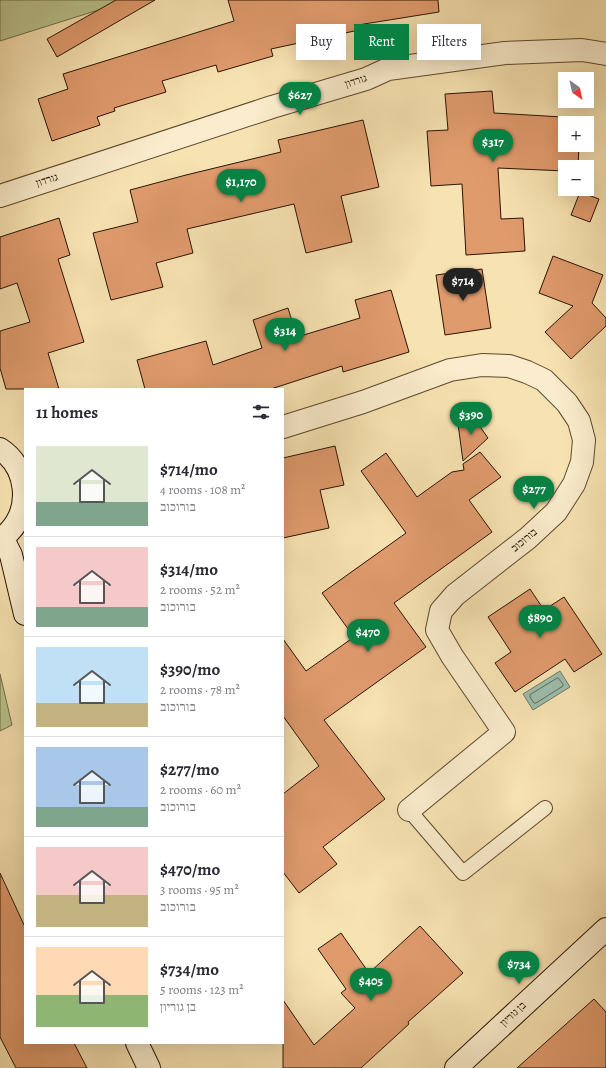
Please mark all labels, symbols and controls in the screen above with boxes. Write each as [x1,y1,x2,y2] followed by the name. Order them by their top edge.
[296,24,346,60] chip: Buy
[354,24,409,60] chip: Rent
[417,24,481,60] chip: Filters
[343,70,369,92] street label: גורדון
[558,72,594,108] north arrow
[558,72,594,196] map controls
[276,82,324,116] pin: $627
[288,86,312,103] text: $627
[558,116,594,152] button: +
[469,129,517,163] pin: $317
[482,133,504,150] text: $317
[558,160,594,196] button: −
[34,169,60,191] street label: גורדון
[208,169,274,203] pin: $1,170
[226,173,256,190] text: $1,170
[439,268,487,302] pin: $714
[452,272,474,289] text: $714
[261,318,309,352] pin: $314
[274,322,296,339] text: $314
[36,401,98,424] text: 11 homes
[250,401,272,423] icon: filters
[447,402,495,436] pin: $390
[459,406,483,423] text: $390
[160,458,218,481] text: $714/mo
[68,462,116,510] icon: home
[510,476,558,510] pin: $277
[522,480,546,497] text: $277
[160,481,245,498] text: 4 rooms · 108 m²
[160,498,196,515] text: בורוכוב
[508,525,540,555] street label: בורוכוב
[160,558,218,581] text: $314/mo
[68,563,116,611] icon: home
[160,581,240,598] text: 2 rooms · 52 m²
[160,598,196,615] text: בורוכוב
[516,605,564,639] pin: $890
[528,609,552,626] text: $890
[344,619,392,653] pin: $470
[356,623,380,640] text: $470
[160,658,220,681] text: $390/mo
[68,663,116,711] icon: home
[160,681,240,698] text: 2 rooms · 78 m²
[160,698,196,715] text: בורוכוב
[160,758,219,781] text: $277/mo
[68,763,116,811] icon: home
[160,781,241,798] text: 2 rooms · 60 m²
[160,798,196,815] text: בורוכוב
[160,858,220,881] text: $470/mo
[68,863,116,911] icon: home
[160,881,239,898] text: 3 rooms · 95 m²
[160,898,196,915] text: בורוכוב
[495,951,543,985] pin: $734
[507,955,531,972] text: $734
[160,958,219,981] text: $734/mo
[68,963,116,1011] icon: home
[347,968,395,1002] pin: $405
[359,972,383,989] text: $405
[160,981,243,998] text: 5 rooms · 123 m²
[160,998,196,1015] text: בן גוריון
[497,998,529,1030] street label: בן גוריון

